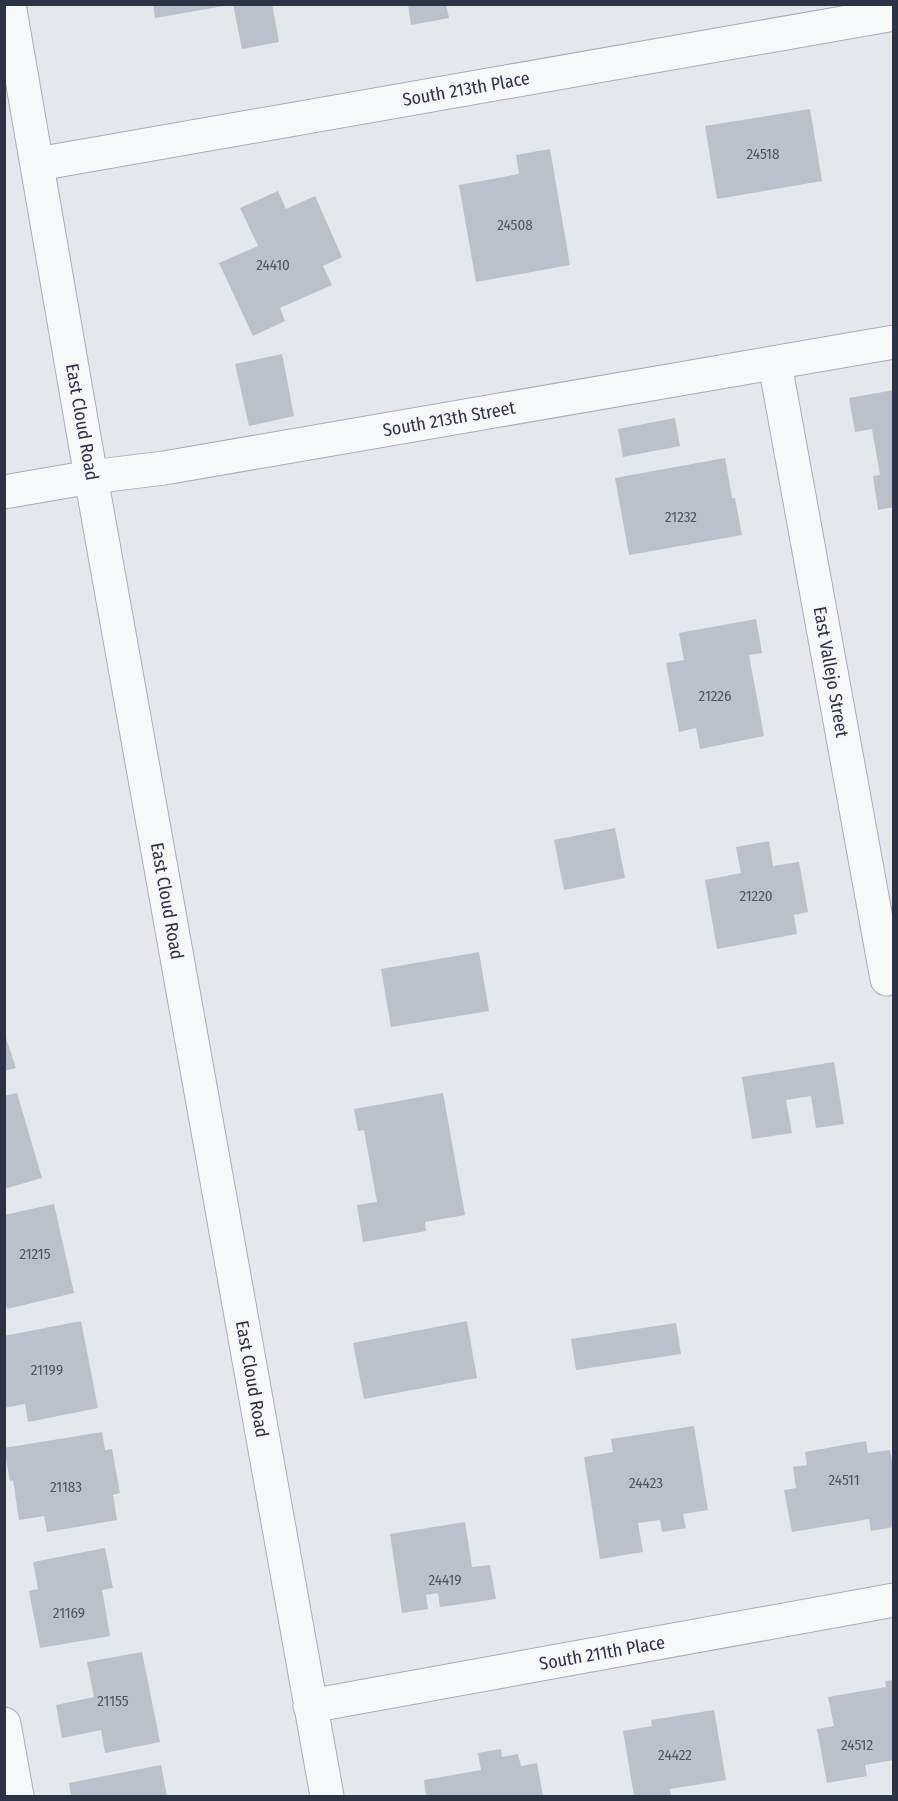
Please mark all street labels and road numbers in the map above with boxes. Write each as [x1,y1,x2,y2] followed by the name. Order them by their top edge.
[401,67,531,111] street label: South 213th Place
[61,362,103,482] street label: East Cloud Road
[381,397,517,441] street label: South 213th Street
[809,605,853,739] street label: East Vallejo Street
[146,841,188,961] street label: East Cloud Road
[231,1319,273,1439] street label: East Cloud Road
[537,1631,667,1675] street label: South 211th Place

